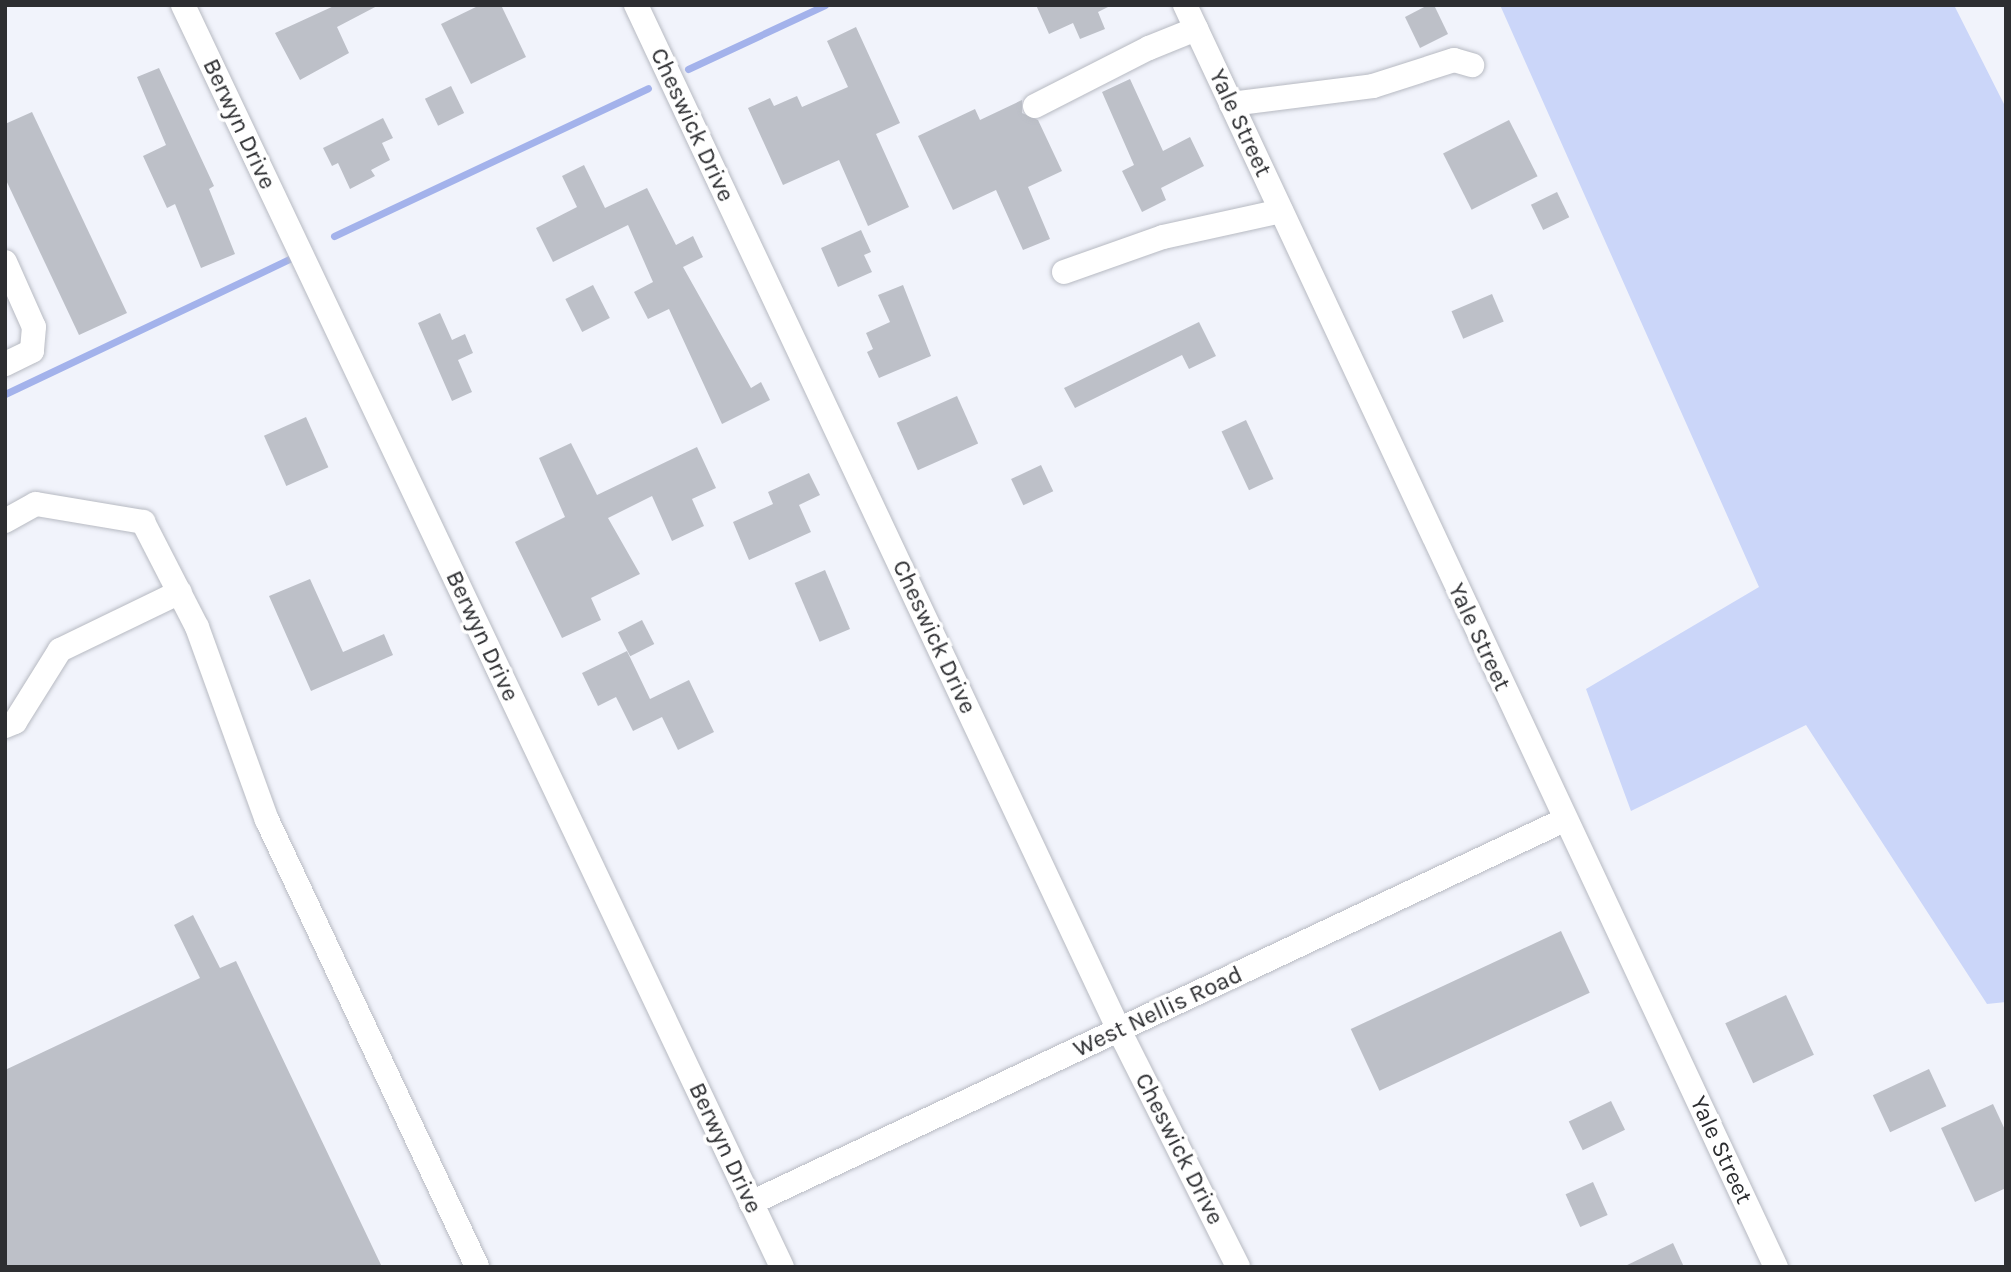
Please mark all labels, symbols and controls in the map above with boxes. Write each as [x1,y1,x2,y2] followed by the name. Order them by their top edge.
[644,44,740,206] street label: Cheswick Drive
[196,54,282,194] street label: Berwyn Drive
[1203,65,1277,181] street label: Yale Street
[886,556,982,718] street label: Cheswick Drive
[439,566,525,706] street label: Berwyn Drive
[1442,579,1516,695] street label: Yale Street
[1069,960,1247,1064] street label: West Nellis Road
[1128,1068,1230,1230] street label: Cheswick Drive
[682,1078,768,1218] street label: Berwyn Drive
[1684,1092,1758,1208] street label: Yale Street

